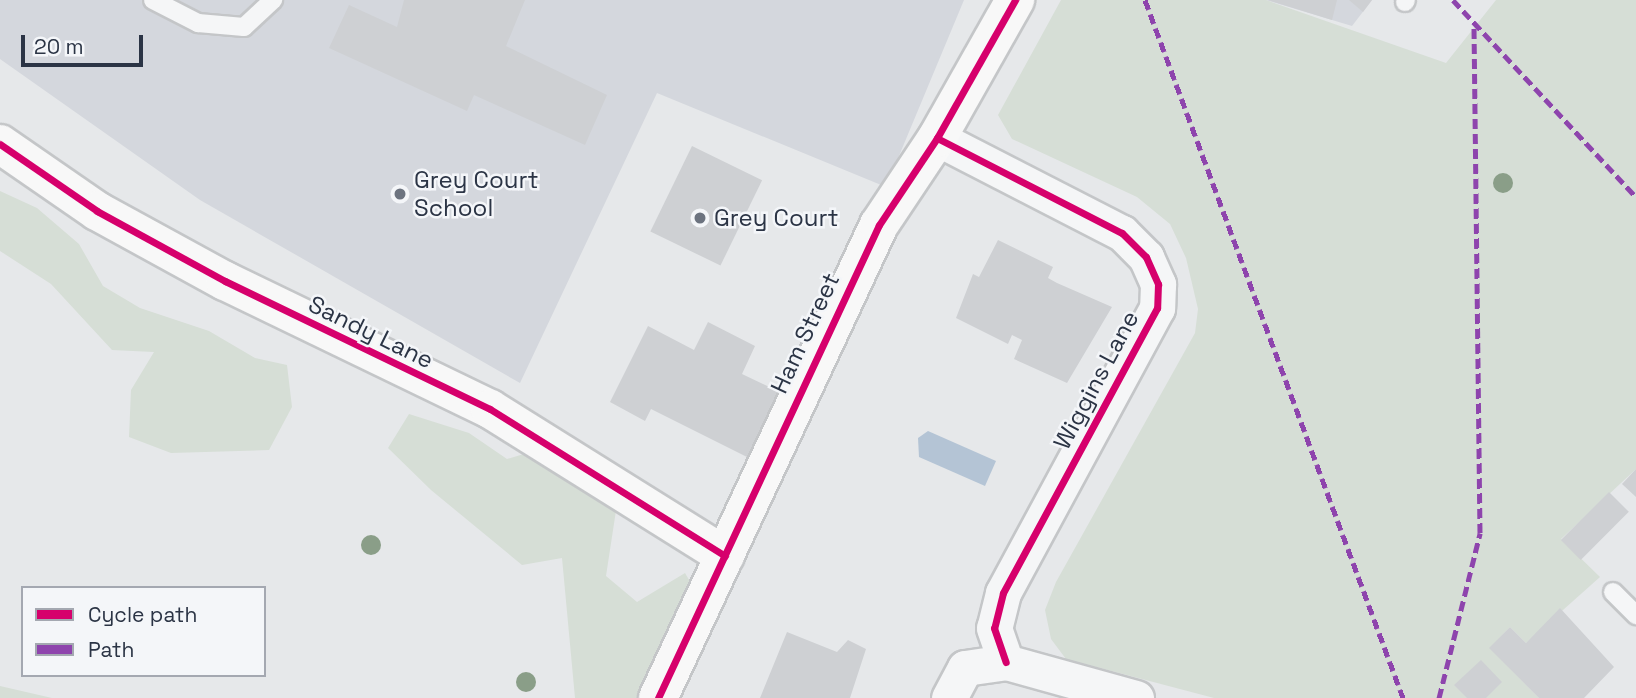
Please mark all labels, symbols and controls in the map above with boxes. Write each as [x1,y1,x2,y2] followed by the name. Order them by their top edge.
[24,21,147,65] scale bar
[34,33,84,60] text: 20 m
[414,166,539,222] place label: Grey Court School
[392,186,408,202] marker: Grey Court School
[714,204,839,232] place label: Grey Court
[692,210,708,226] marker: Grey Court
[765,268,845,398] street label: Ham Street
[304,289,438,375] street label: Sandy Lane
[1047,306,1145,454] street label: Wiggins Lane
[21,586,266,677] legend
[88,601,197,628] text: Cycle path
[88,636,134,663] text: Path

